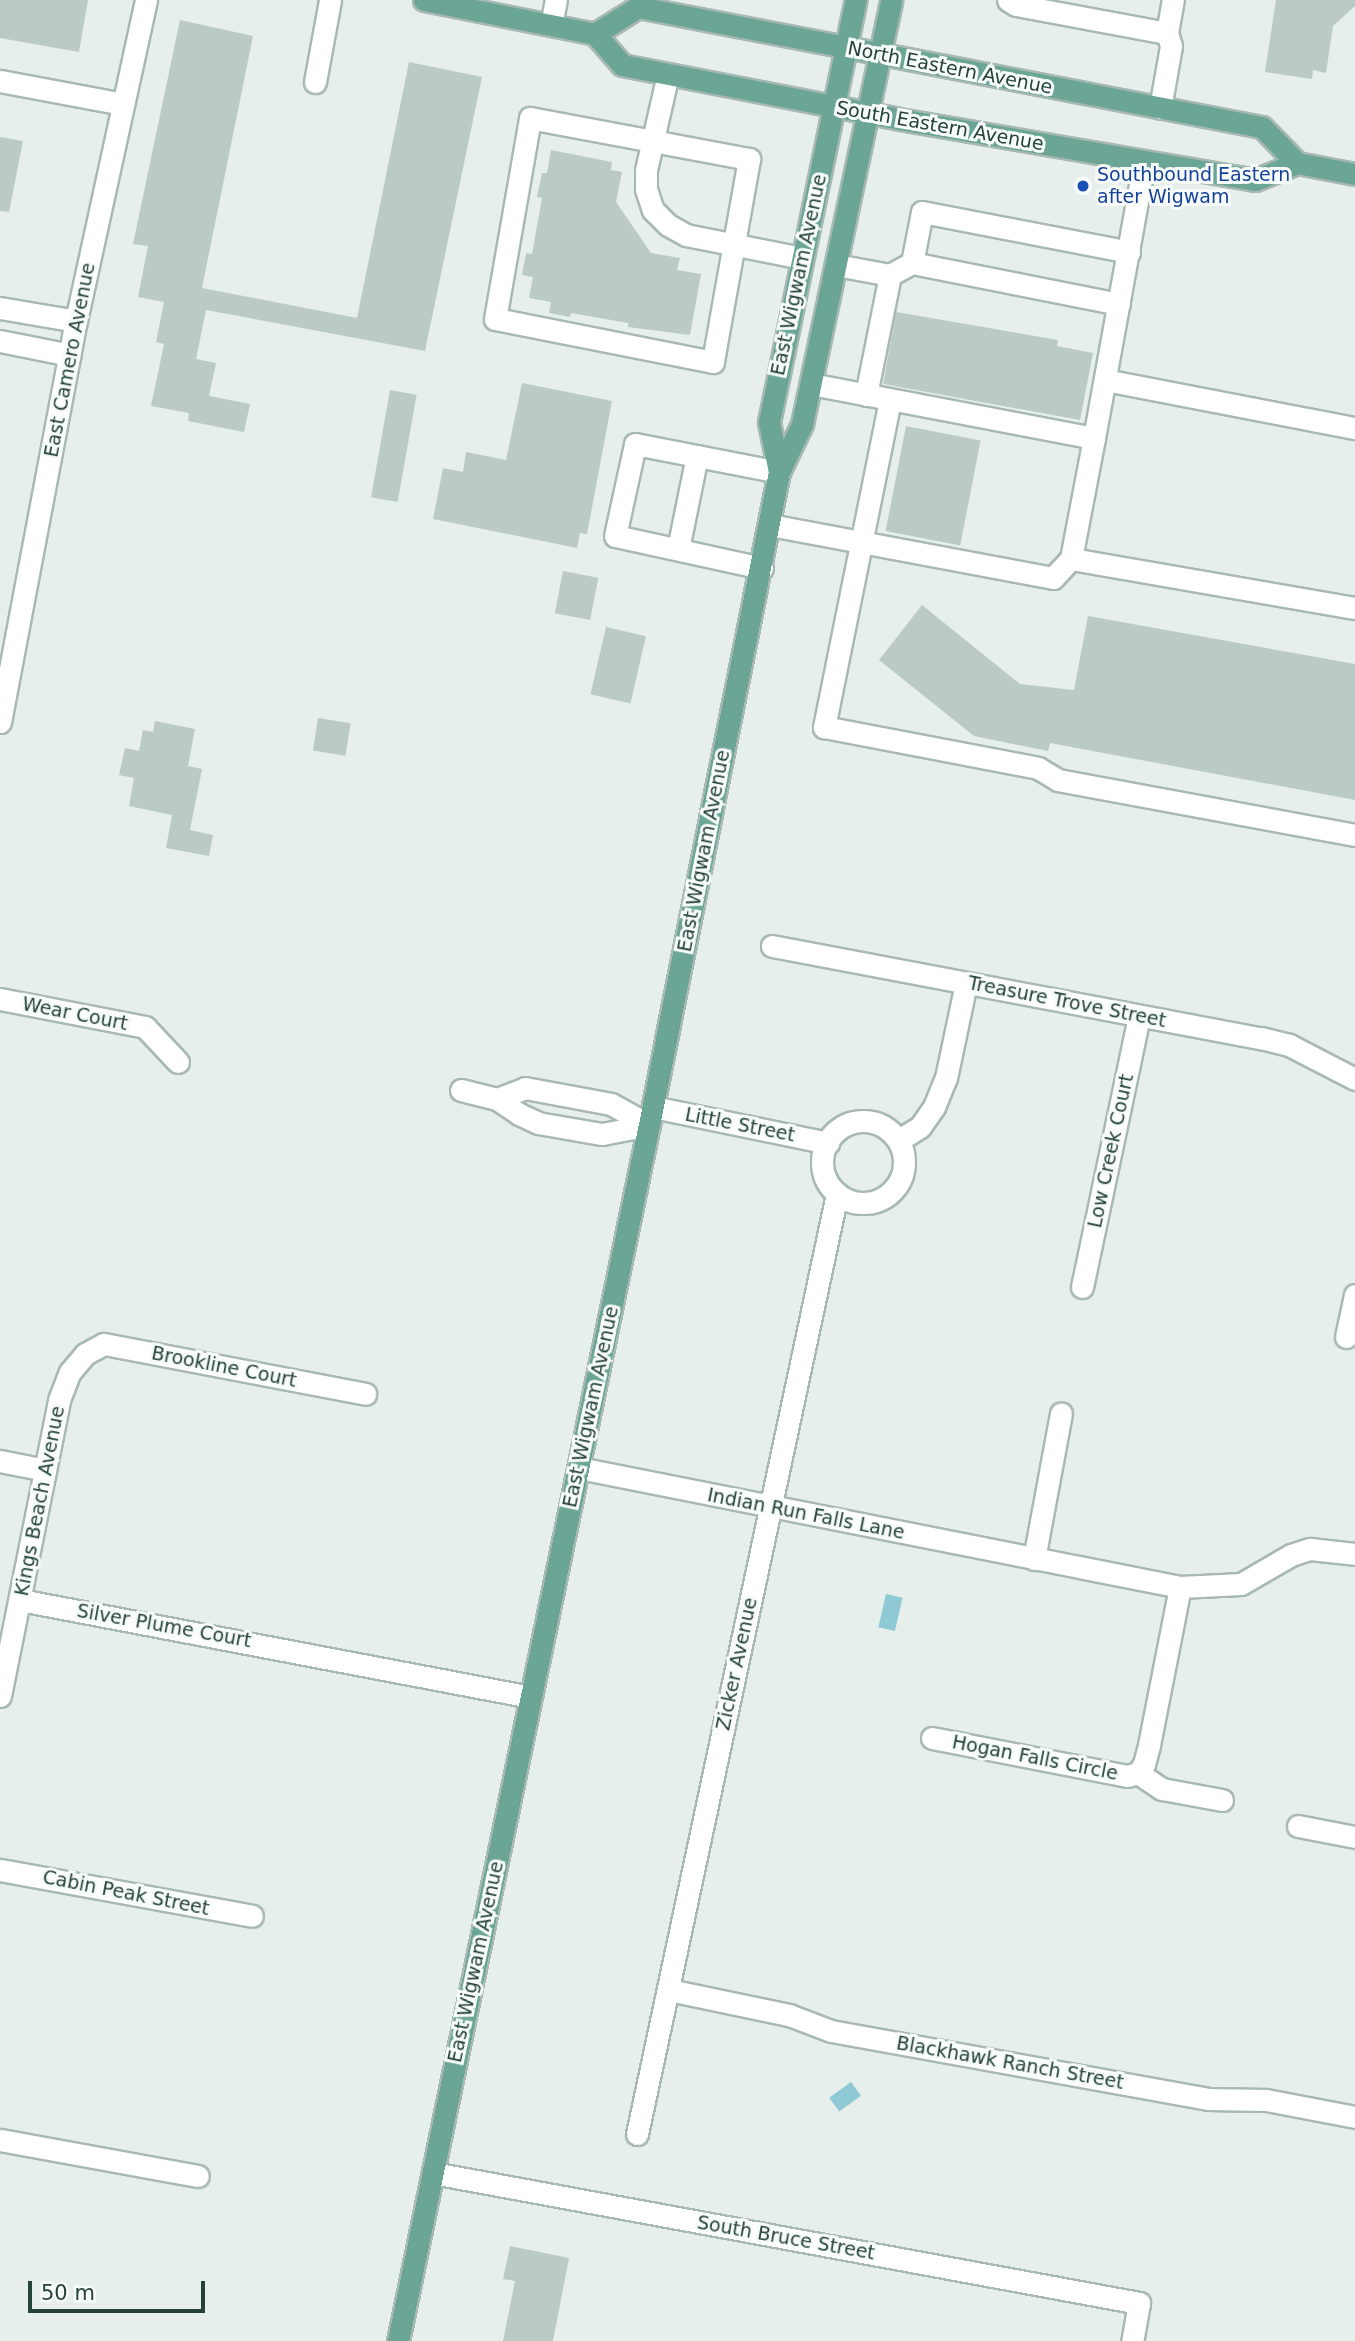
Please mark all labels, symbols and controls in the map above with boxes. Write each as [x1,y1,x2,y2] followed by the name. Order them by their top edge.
[846,37,1054,99] street label: North Eastern Avenue
[835,97,1045,155] street label: South Eastern Avenue
[1097,164,1290,208] place label: Southbound Eastern after Wigwam
[767,172,831,378] street label: East Wigwam Avenue
[1075,178,1091,194] marker: Southbound Eastern after Wigwam
[40,261,100,459] street label: East Camero Avenue
[673,748,735,954] street label: East Wigwam Avenue
[966,972,1168,1032] street label: Treasure Trove Street
[20,993,130,1035] street label: Wear Court
[1084,1072,1138,1230] street label: Low Creek Court
[683,1103,797,1147] street label: Little Street
[559,1304,623,1510] street label: East Wigwam Avenue
[150,1342,298,1392] street label: Brookline Court
[10,1404,70,1598] street label: Kings Beach Avenue
[705,1484,907,1544] street label: Indian Run Falls Lane
[712,1596,762,1732] street label: Zicker Avenue
[75,1599,253,1653] street label: Silver Plume Court
[950,1731,1120,1785] street label: Hogan Falls Circle
[444,1859,508,2065] street label: East Wigwam Avenue
[41,1866,211,1920] street label: Cabin Peak Street
[895,2032,1125,2094] street label: Blackhawk Ranch Street
[695,2211,877,2265] street label: South Bruce Street
[32,2268,208,2312] scale bar
[41,2281,95,2305] text: 50 m

